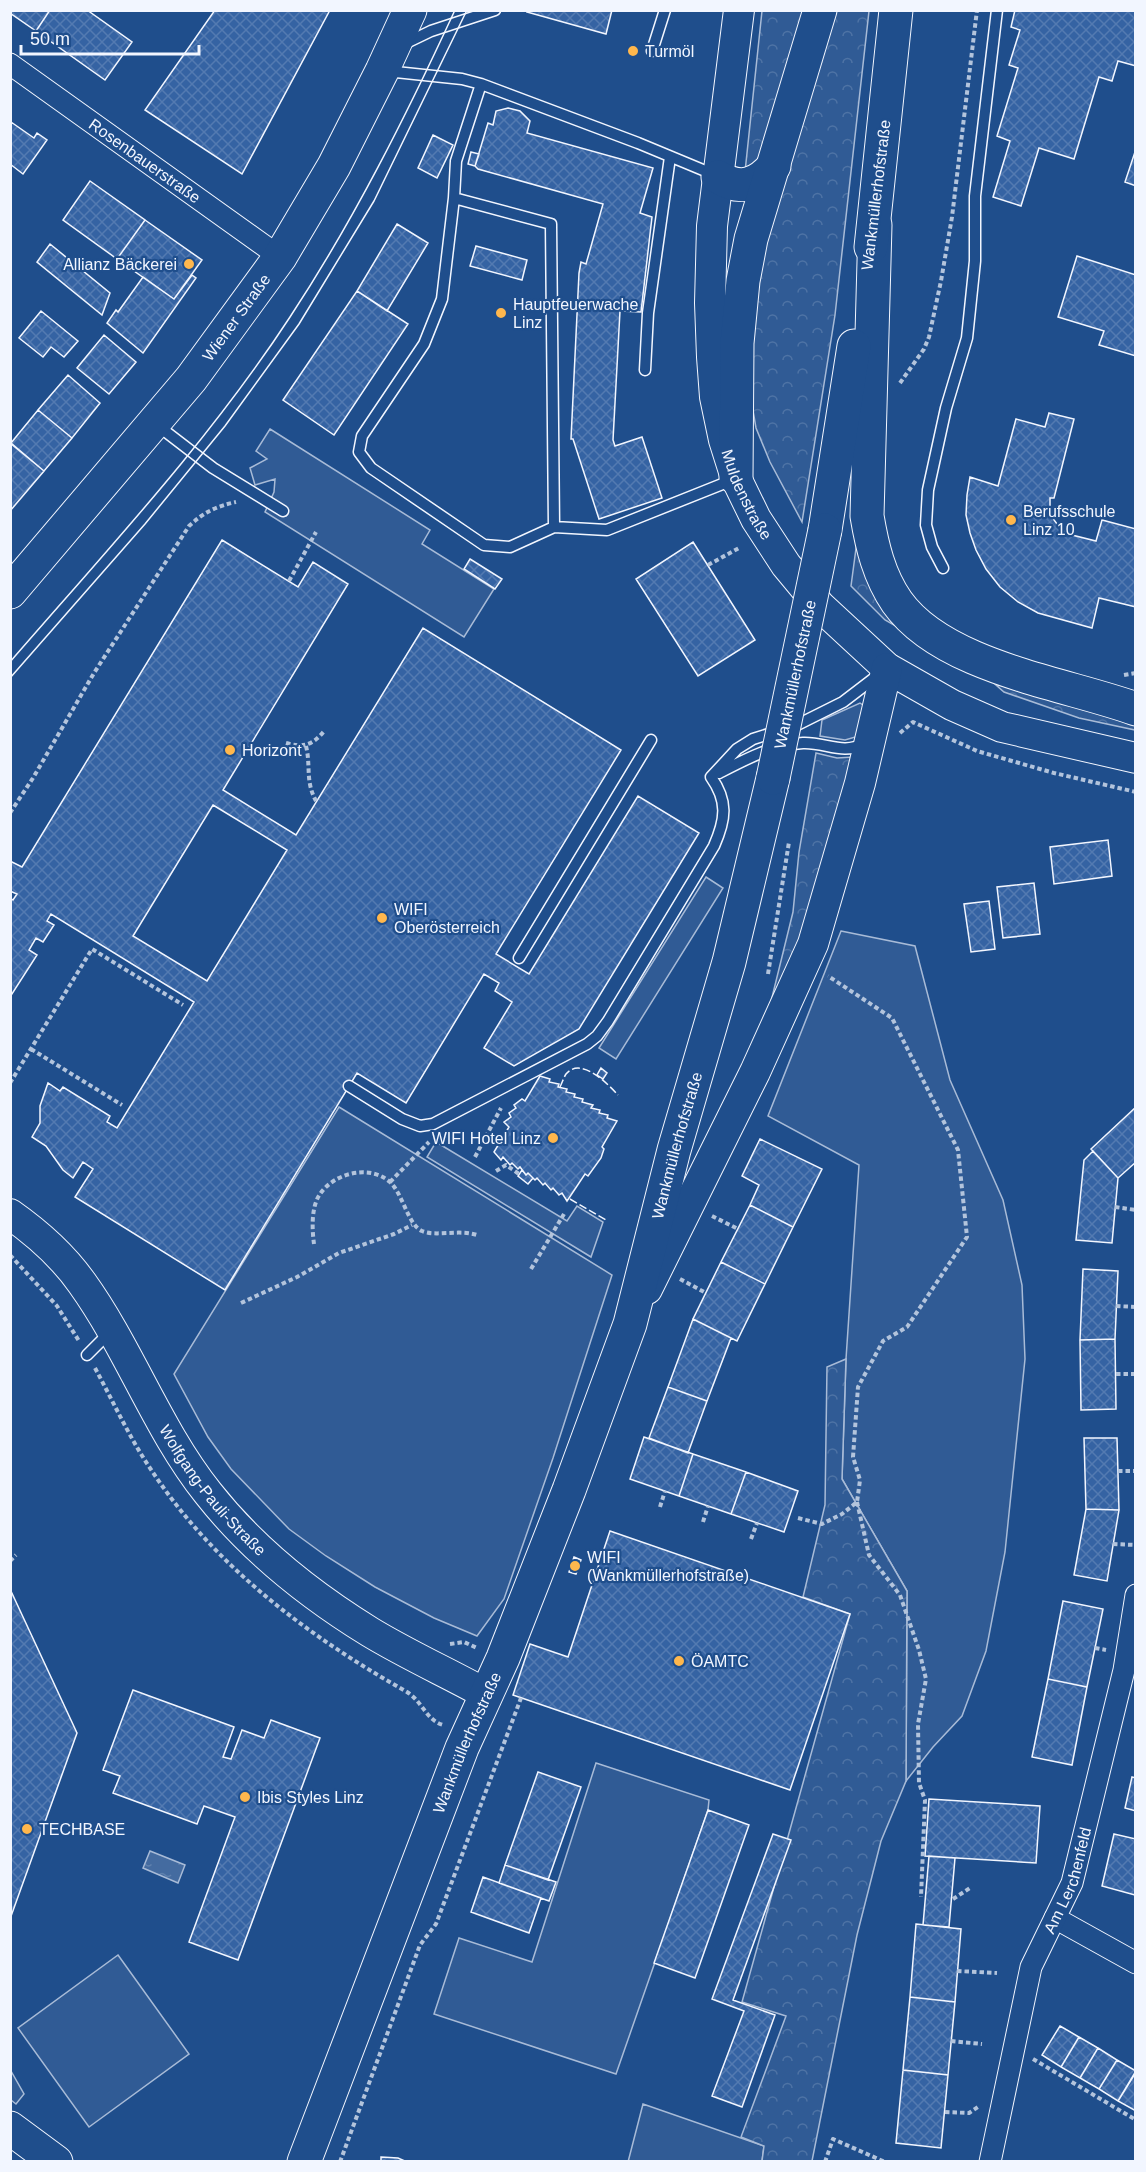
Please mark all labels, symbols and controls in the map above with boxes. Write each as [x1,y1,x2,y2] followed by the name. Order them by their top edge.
[21,18,200,56] scale bar
[30,29,70,49] text: 50 m
[645,43,694,60] place label: Turmöl
[626,44,640,58] marker: Turmöl
[86,115,204,206] street label: Rosenbauerstraße
[858,119,894,271] street label: Wankmüllerhofstraße
[63,256,177,273] place label: Allianz Bäckerei
[182,257,196,271] marker: Allianz Bäckerei
[199,270,273,364] street label: Wiener Straße
[513,296,639,331] place label: Hauptfeuerwache Linz
[494,306,508,320] marker: Hauptfeuerwache Linz
[719,447,776,543] street label: Muldenstraße
[1023,503,1116,538] place label: Berufsschule Linz 10
[1004,513,1018,527] marker: Berufsschule Linz 10
[771,598,819,750] street label: Wankmüllerhofstraße
[242,742,302,759] place label: Horizont
[223,743,237,757] marker: Horizont
[394,901,500,936] place label: WIFI Oberösterreich
[375,911,389,925] marker: WIFI Oberösterreich
[648,1070,705,1221] street label: Wankmüllerhofstraße
[432,1130,541,1147] place label: WIFI Hotel Linz
[546,1131,560,1145] marker: WIFI Hotel Linz
[157,1422,269,1559] street label: Wolfgang-Pauli-Straße
[587,1549,749,1584] place label: WIFI (Wankmüllerhofstraße)
[568,1559,582,1573] marker: WIFI (Wankmüllerhofstraße)
[691,1653,749,1670] place label: ÖAMTC
[672,1654,686,1668] marker: ÖAMTC
[429,1669,504,1815] street label: Wankmüllerhofstraße
[257,1789,364,1806] place label: Ibis Styles Linz
[238,1790,252,1804] marker: Ibis Styles Linz
[39,1821,125,1838] place label: TECHBASE
[20,1822,34,1836] marker: TECHBASE
[1040,1825,1094,1936] street label: Am Lerchenfeld

